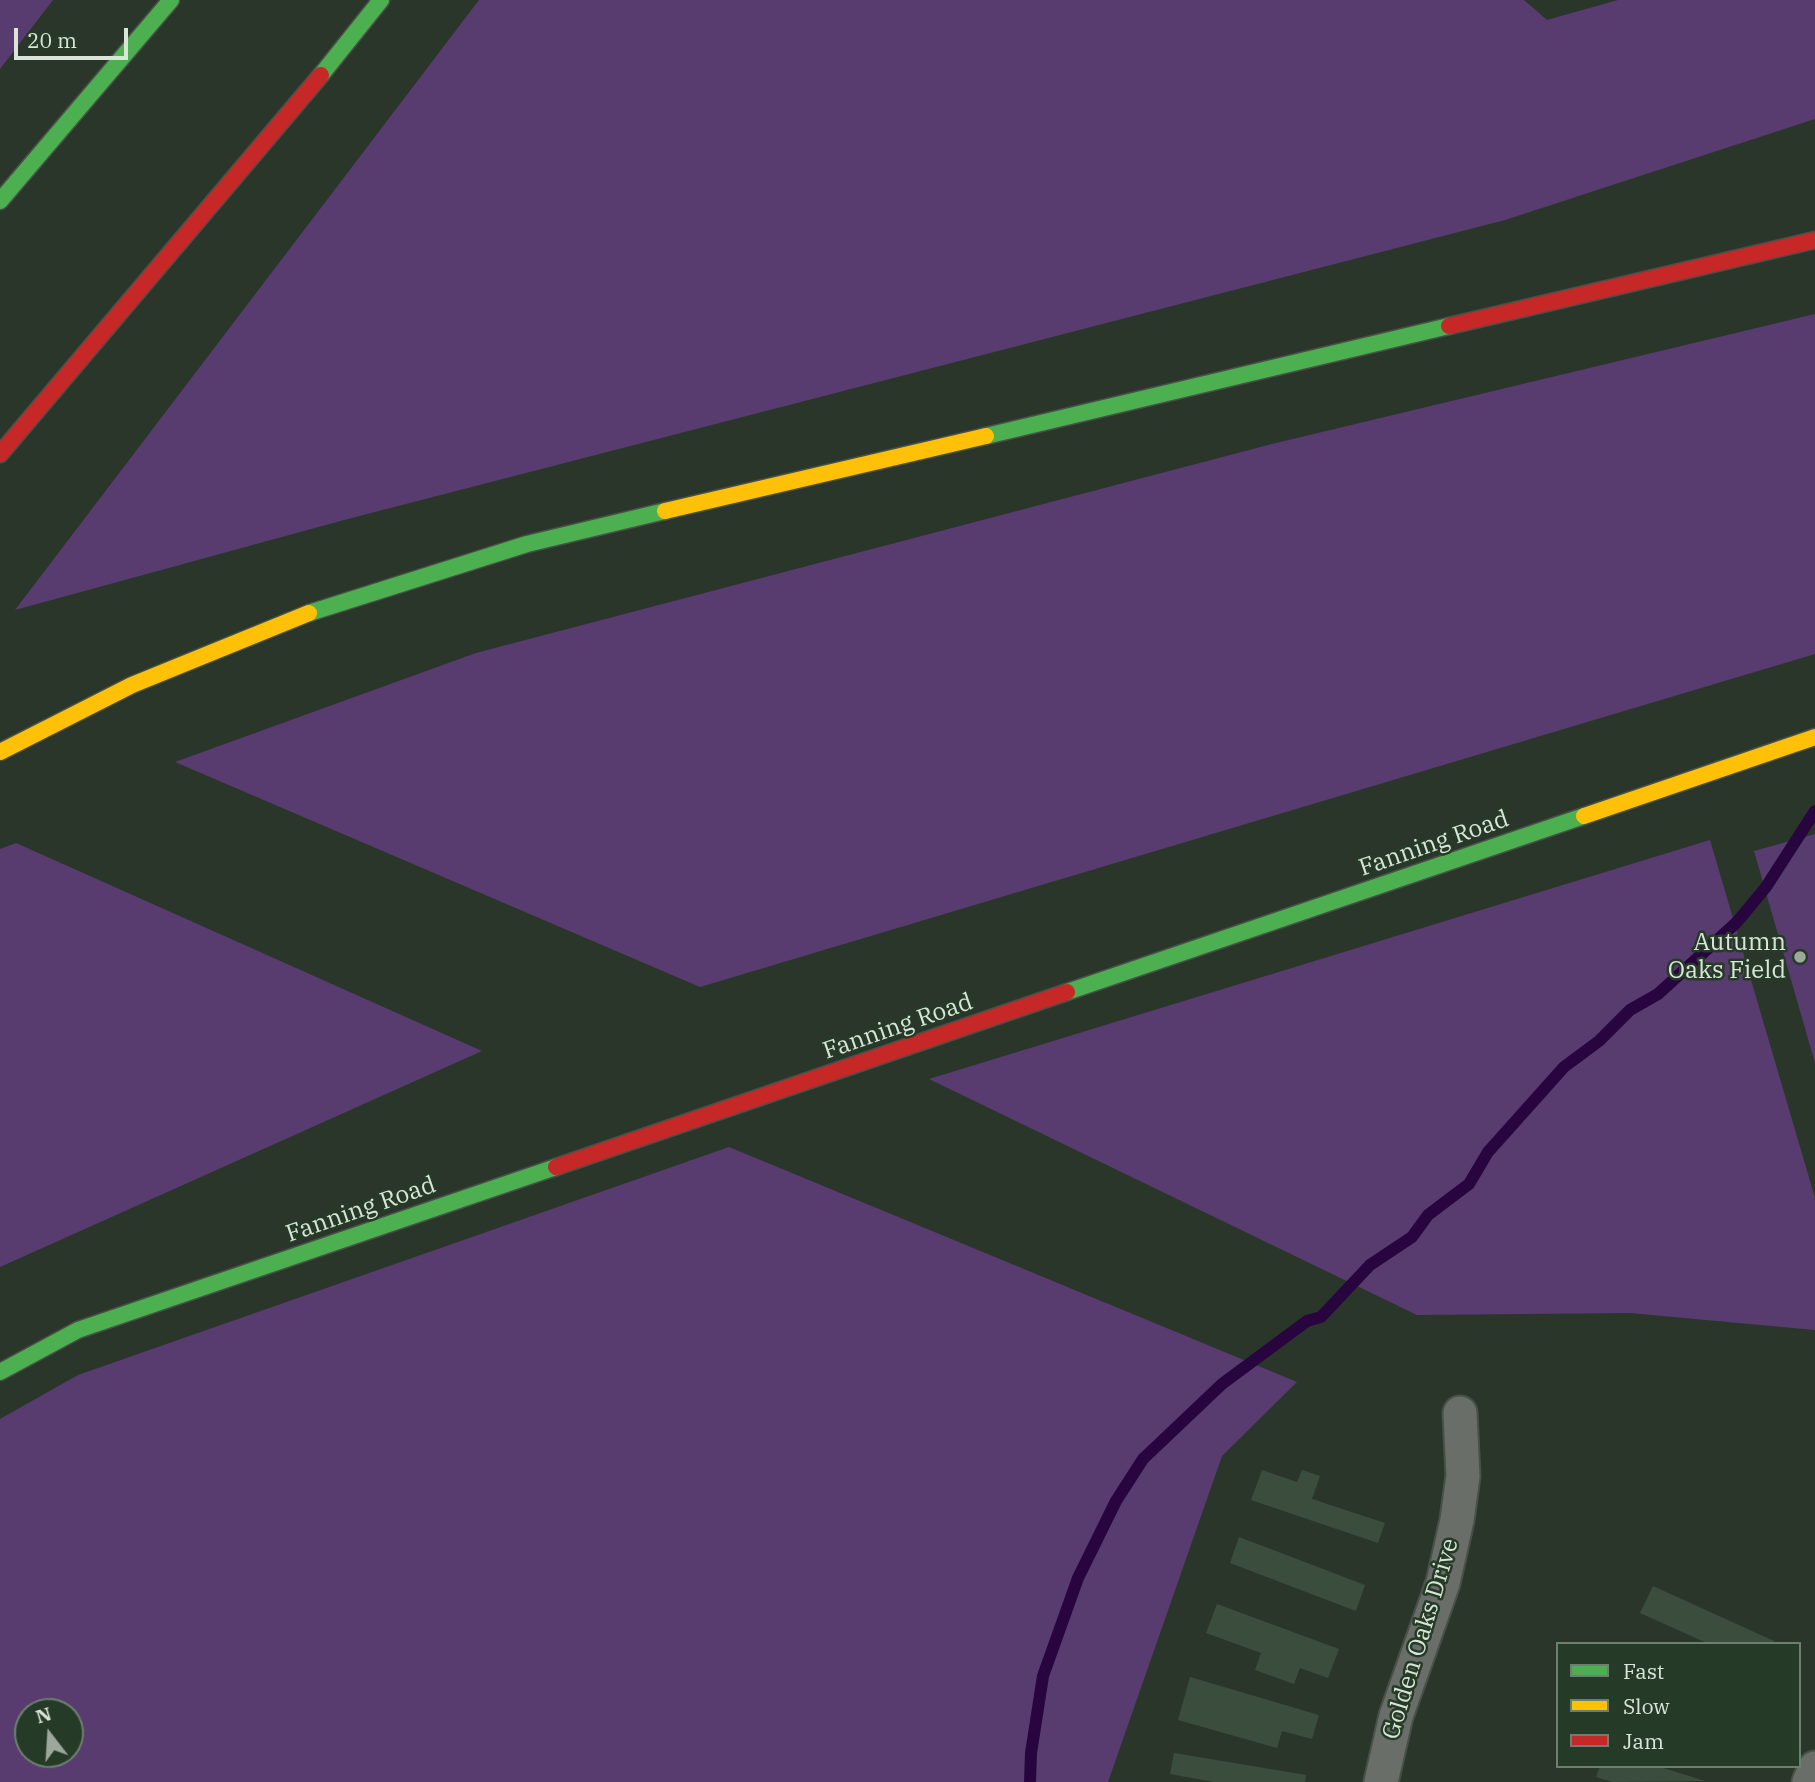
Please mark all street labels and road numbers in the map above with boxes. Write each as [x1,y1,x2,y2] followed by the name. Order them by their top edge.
[1355,805,1513,883] street label: Fanning Road
[819,988,977,1066] street label: Fanning Road
[282,1171,440,1249] street label: Fanning Road
[1377,1535,1465,1743] street label: Golden Oaks Drive

